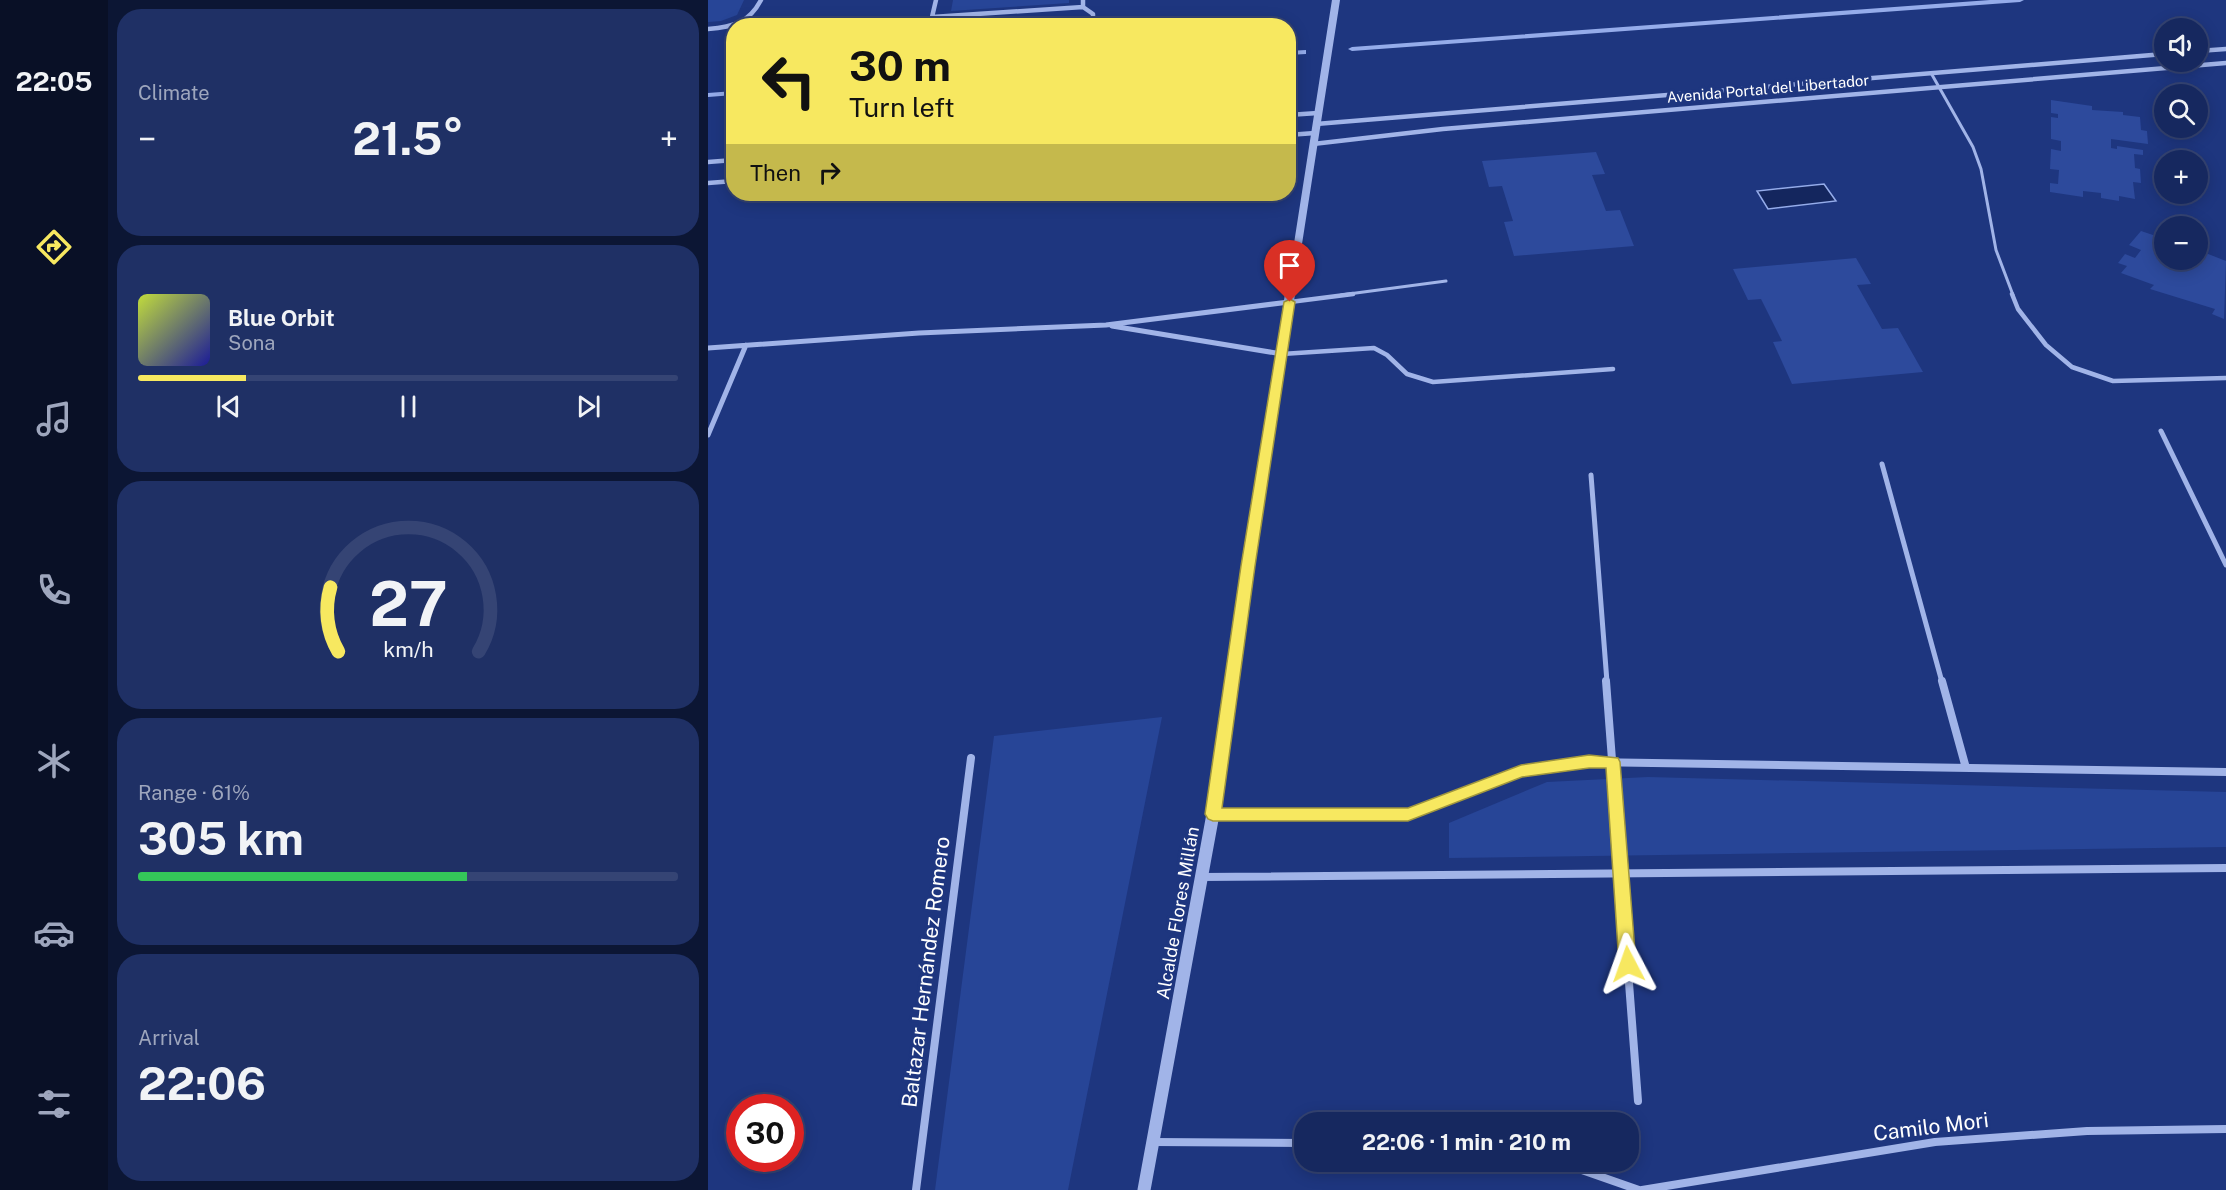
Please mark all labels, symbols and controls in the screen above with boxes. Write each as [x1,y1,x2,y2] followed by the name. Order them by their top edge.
[2154,18,2208,270] map controls
[2154,18,2208,72] button: sound
[849,41,951,90] text: 30 m
[750,42,828,120] icon: left
[15,65,93,97] text: 22:05
[1666,71,1870,106] street label: Avenida Portal del Libertador
[138,81,210,105] text: Climate
[2154,84,2208,138] button: search
[849,91,955,123] text: Turn left
[352,112,464,165] text: 21.5°
[138,120,156,158] text: −
[660,120,678,158] text: +
[2154,150,2208,204] button: +
[813,156,846,189] icon: right
[750,160,801,186] text: Then
[2154,216,2208,270] button: −
[33,226,75,268] icon: directions
[1264,240,1315,302] pin
[1273,249,1306,282] icon: arrive
[228,305,335,331] text: Blue Orbit
[228,331,275,355] text: Sona
[212,390,245,423] icon: previous
[392,390,425,423] icon: pause
[572,390,605,423] icon: next
[33,398,75,440] icon: music
[369,567,447,640] text: 27
[33,569,75,611] icon: phone
[383,637,433,662] text: km/h
[33,740,75,782] icon: climate
[138,781,250,805] text: Range · 61%
[138,812,304,865] text: 305 km
[1152,825,1203,1001] street label: Alcalde Flores Millán
[896,835,955,1109] street label: Baltazar Hernández Romero
[33,912,75,954] icon: car
[1596,932,1660,996] position arrow
[138,1026,200,1050] text: Arrival
[138,1057,266,1110] text: 22:06
[33,1083,75,1125] icon: filters
[726,1094,804,1172] speed limit sign: 30
[1872,1107,1990,1146] street label: Camilo Mori
[1362,1129,1571,1155] text: 22:06 · 1 min · 210 m

